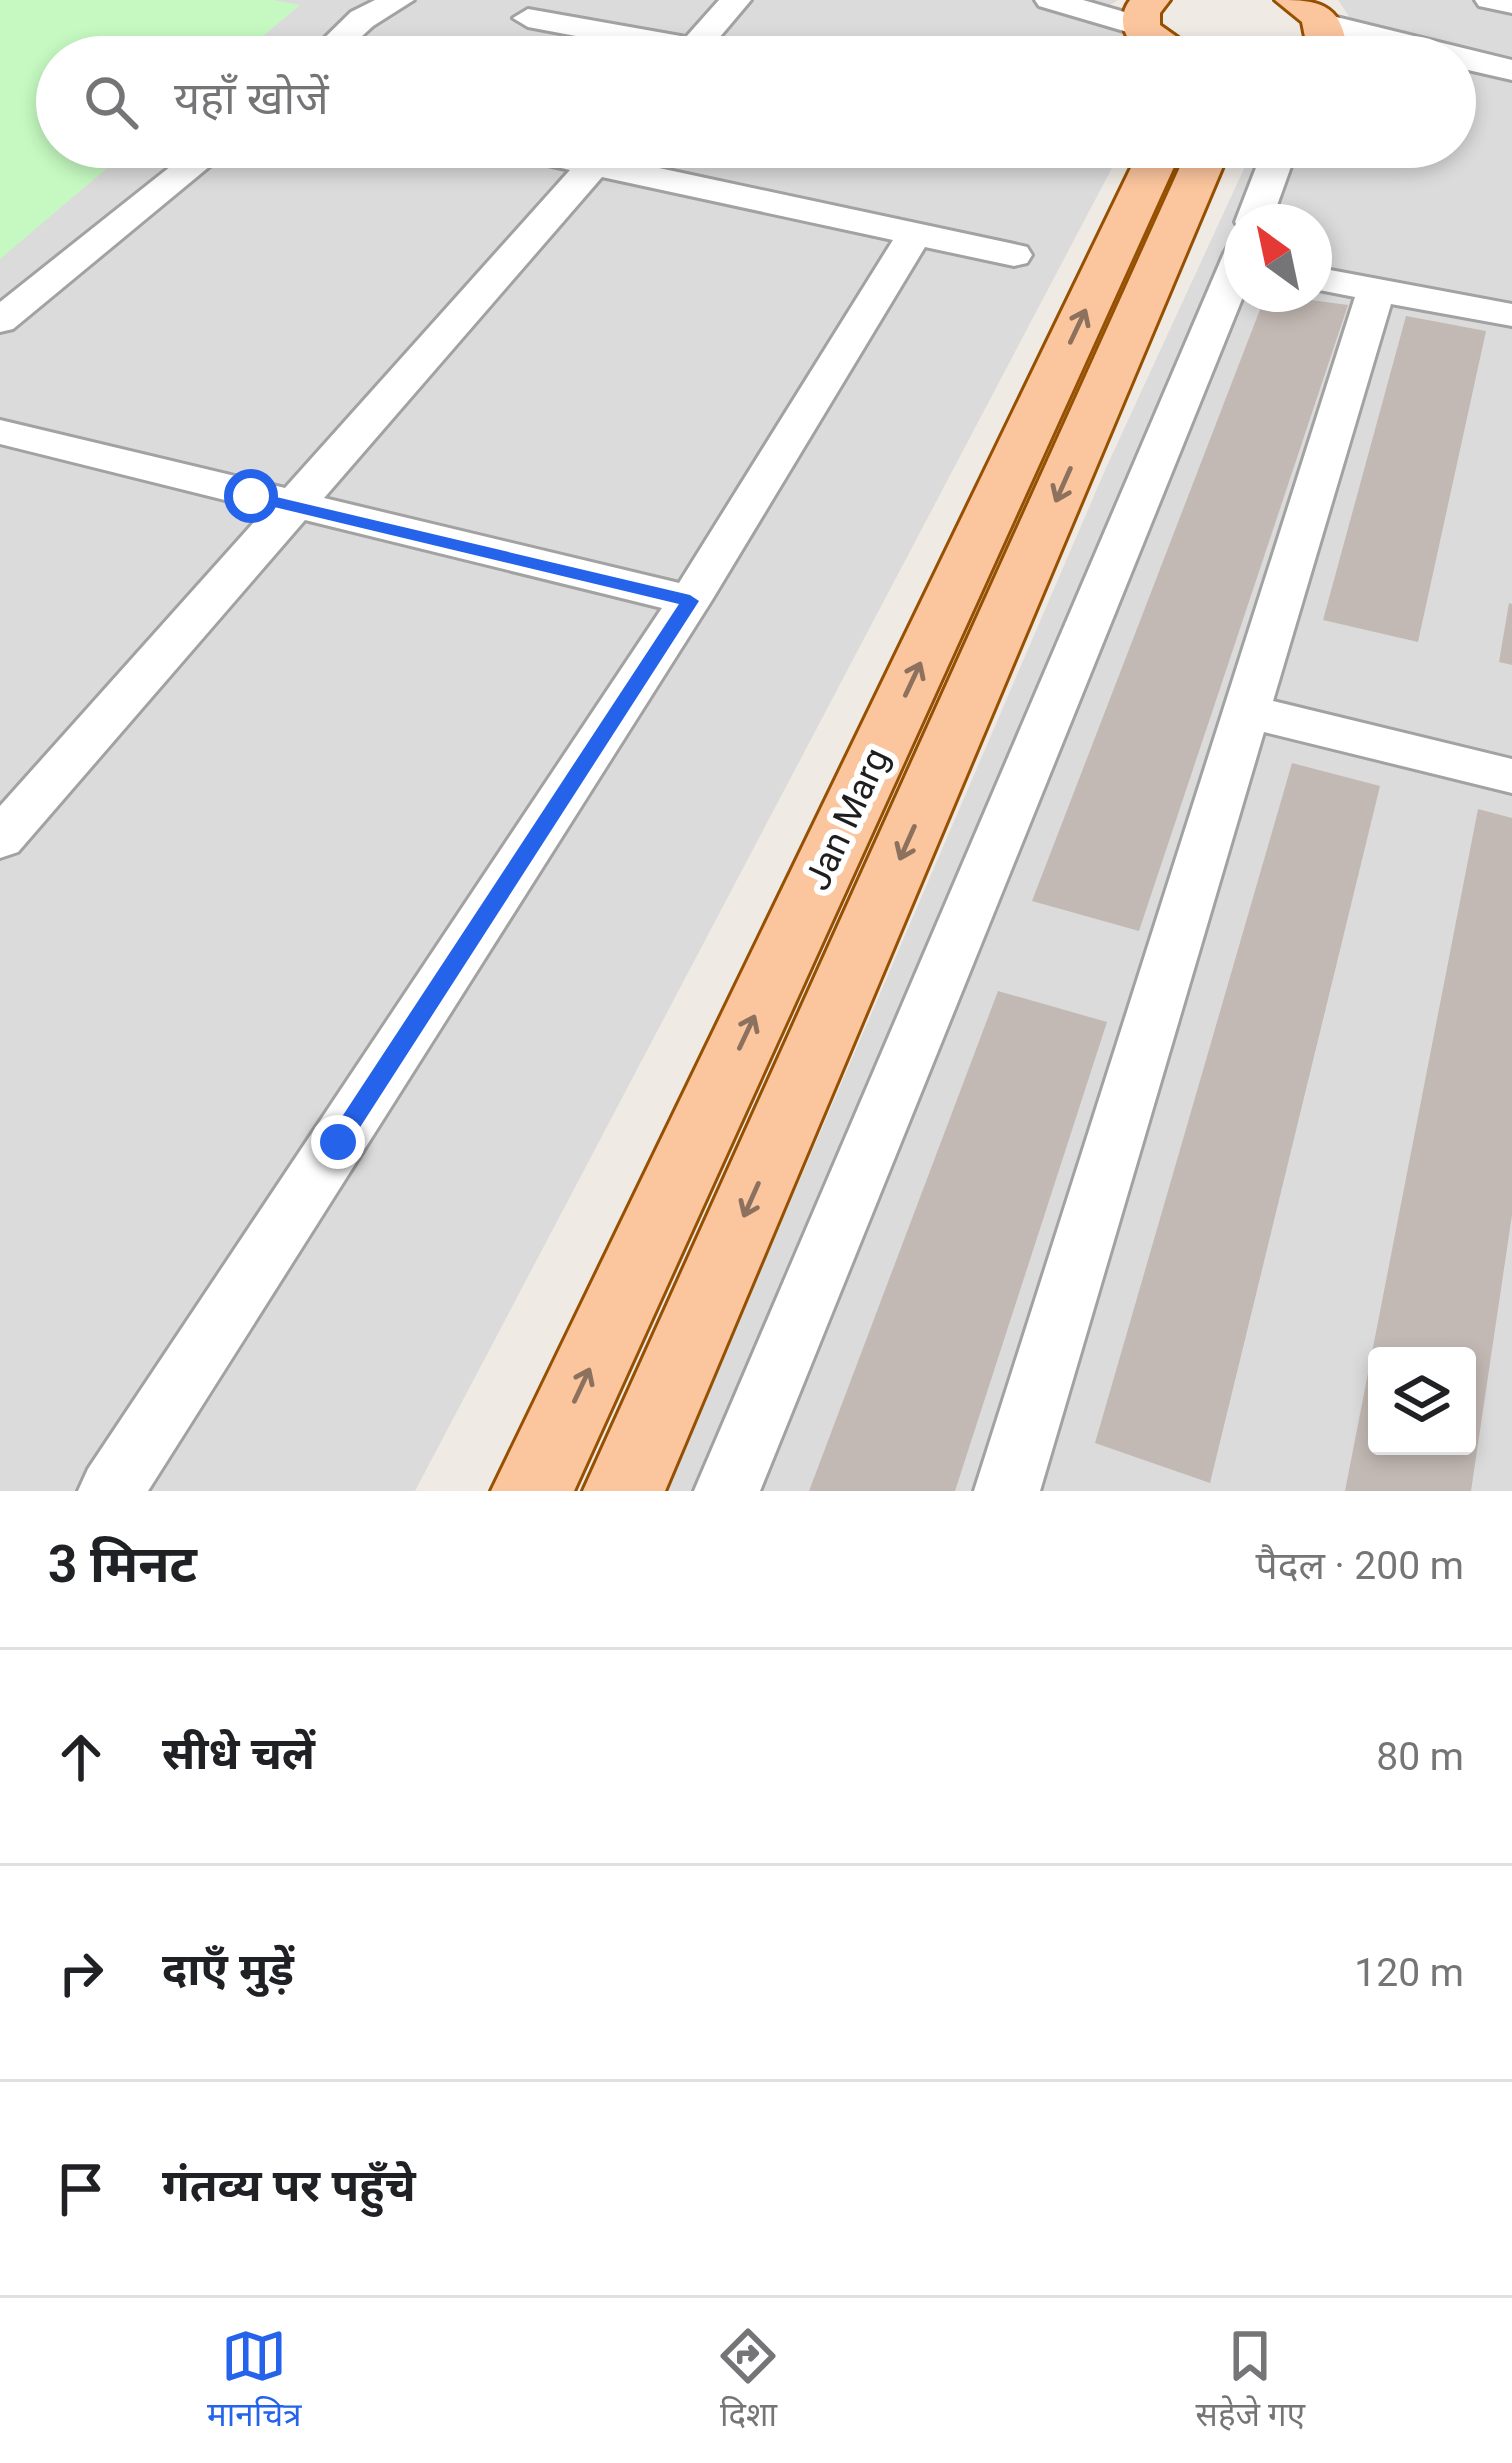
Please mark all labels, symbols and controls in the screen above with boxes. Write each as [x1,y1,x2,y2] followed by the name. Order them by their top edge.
[36,36,1476,168] search box
[78,69,144,135] icon: search
[174,72,329,125] text: यहाँ खोजें
[1224,204,1332,312] north arrow
[1068,309,1090,345] one-way arrow
[1051,466,1072,503] one-way arrow
[224,469,278,523] route start
[903,662,925,698] one-way arrow
[796,742,898,896] street label: Jan Marg
[895,824,916,861] one-way arrow
[737,1015,759,1051] one-way arrow
[311,1115,365,1169] route end
[739,1182,761,1218] one-way arrow
[1368,1347,1476,1455] map controls
[1368,1347,1476,1455] button: layers
[572,1368,594,1404] one-way arrow
[48,1535,197,1594] text: 3 मिनट
[1256,1543,1464,1589] text: पैदल · 200 m
[48,1724,114,1790] icon: ahead
[162,1727,315,1780] text: सीधे चलें
[1376,1734,1464,1780] text: 80 m
[48,1940,114,2006] icon: right
[162,1943,294,1996] text: दाएँ मुड़ें
[1354,1950,1464,1996] text: 120 m
[48,2156,114,2222] icon: arrive
[162,2159,416,2212] text: गंतव्य पर पहुँचे
[207,2323,301,2439] tab: मानचित्र
[715,2323,781,2439] tab: दिशा
[1196,2323,1305,2439] tab: सहेजे गए

